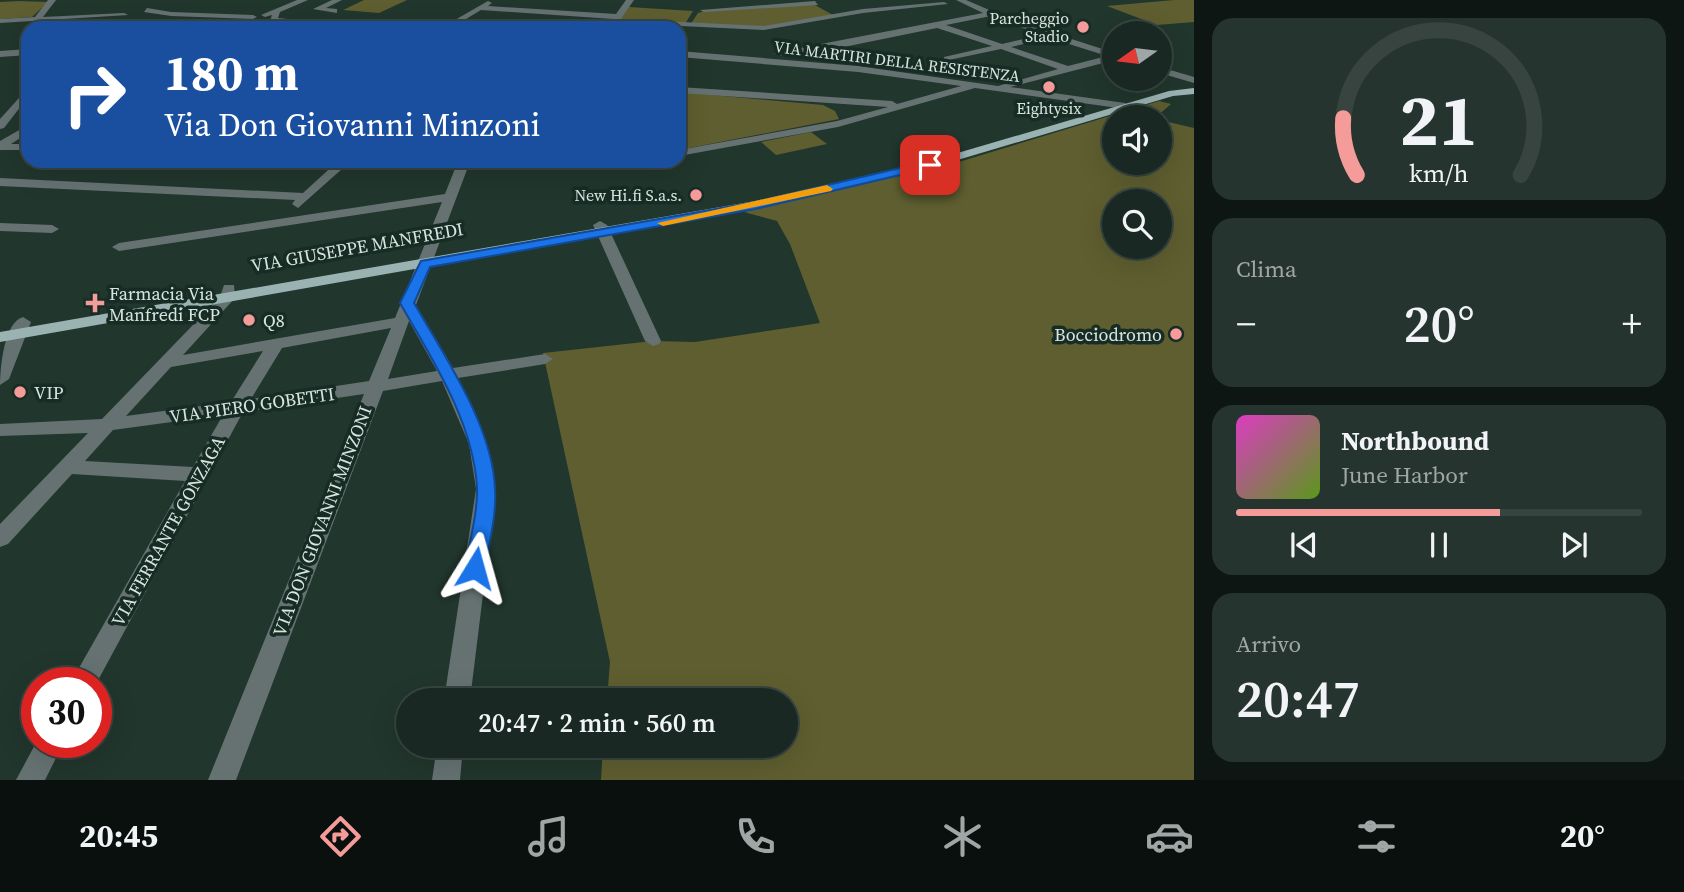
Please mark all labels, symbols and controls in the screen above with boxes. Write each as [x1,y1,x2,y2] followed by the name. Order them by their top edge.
[990,7,1069,47] place label: Parcheggio Stadio
[1075,19,1091,35] marker: Parcheggio Stadio
[1102,21,1172,91] north arrow
[1102,21,1172,259] map controls
[773,35,1022,87] street label: VIA MARTIRI DELLA RESISTENZA
[164,39,299,106] text: 180 m
[49,49,140,140] icon: right
[1400,70,1478,169] text: 21
[1041,79,1057,95] marker: Eightysix
[1016,97,1082,119] place label: Eightysix
[164,103,540,147] text: Via Don Giovanni Minzoni
[1102,105,1172,175] button: sound
[900,135,960,195] pin
[911,146,949,184] icon: arrive
[1409,156,1469,190] text: km/h
[574,184,682,206] place label: New Hi.fi S.a.s.
[688,187,704,203] marker: New Hi.fi S.a.s.
[1102,189,1172,259] button: search
[249,216,465,278] street label: VIA GIUSEPPE MANFREDI
[1236,253,1297,285] text: Clima
[109,281,220,327] place label: Farmacia Via Manfredi FCP
[1403,288,1475,359] text: 20°
[87,295,103,311] marker: Farmacia Via Manfredi FCP
[1236,298,1256,350] text: −
[1622,298,1642,350] text: +
[263,308,285,333] place label: Q8
[241,312,257,328] marker: Q8
[1054,322,1162,347] place label: Bocciodromo
[1168,326,1184,342] marker: Bocciodromo
[34,380,64,405] place label: VIP
[168,381,336,429] street label: VIA PIERO GOBETTI
[12,384,28,400] marker: VIP
[266,402,378,640] street label: VIA DON GIOVANNI MINZONI
[1341,423,1489,459] text: Northbound
[105,431,231,631] street label: VIA FERRANTE GONZAGA
[1341,459,1468,491] text: June Harbor
[1285,526,1323,564] icon: previous
[1420,526,1458,564] icon: pause
[1555,526,1593,564] icon: next
[438,531,512,605] position arrow
[1236,628,1301,660] text: Arrivo
[1236,663,1360,734] text: 20:47
[21,667,112,758] speed limit sign: 30
[478,705,716,741] text: 20:47 · 2 min · 560 m
[316,812,365,861] icon: directions
[524,812,573,861] icon: music
[731,812,780,861] icon: phone
[938,812,987,861] icon: climate
[1145,812,1194,861] icon: car
[1352,812,1401,861] icon: filters
[79,814,158,858] text: 20:45
[1560,814,1605,858] text: 20°

